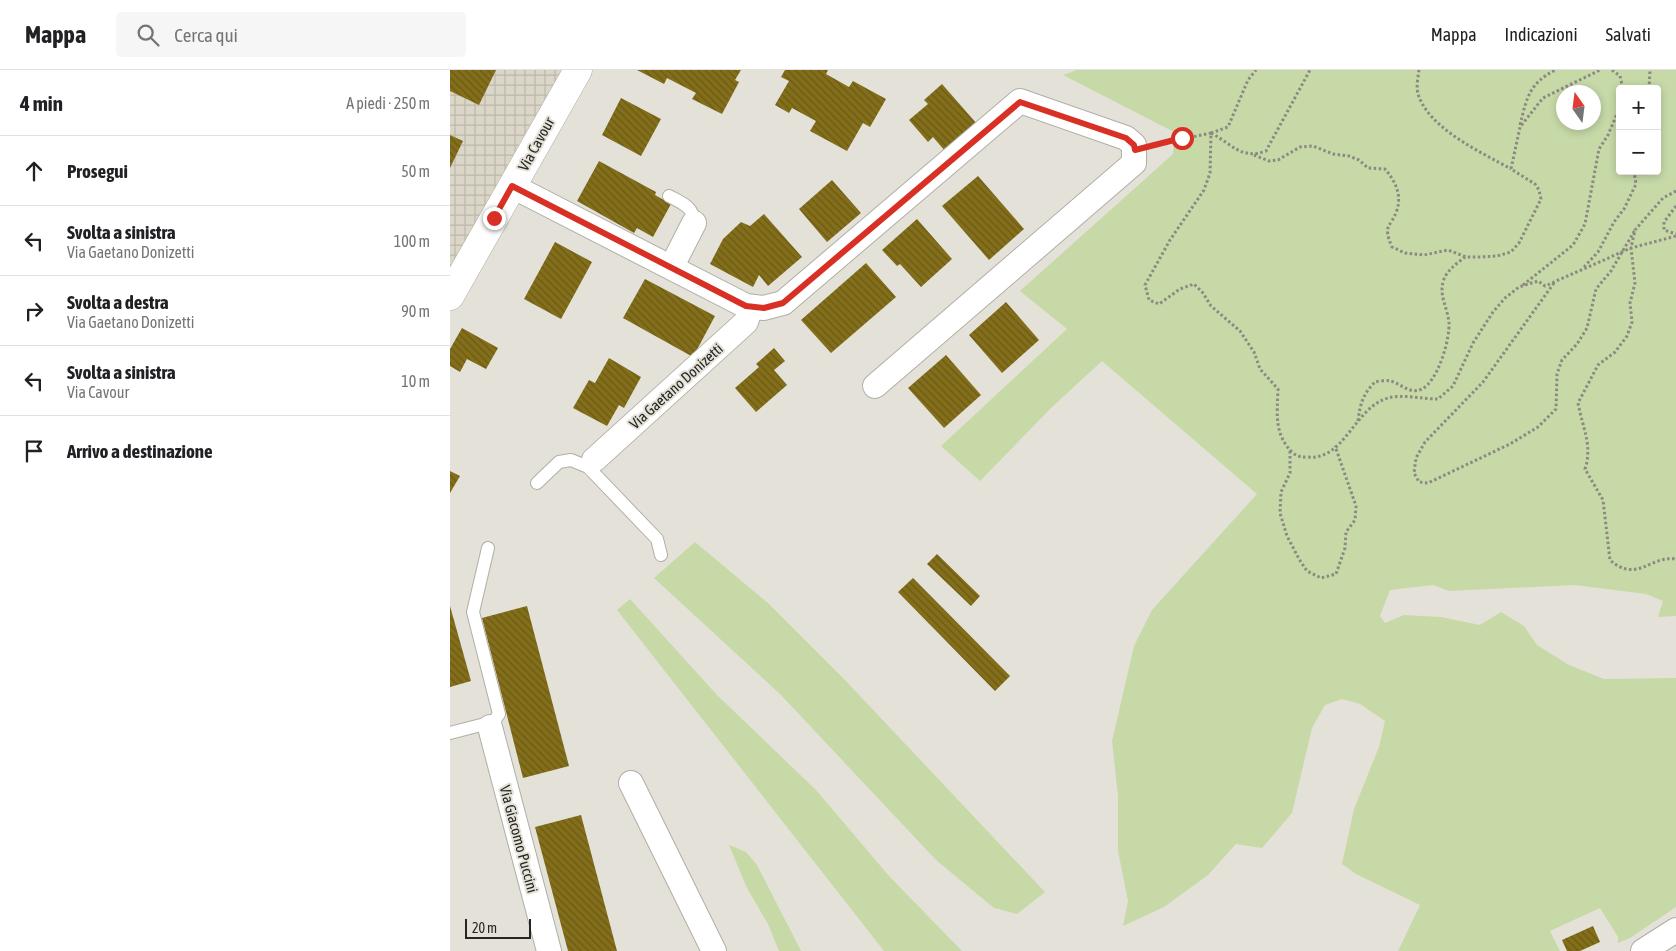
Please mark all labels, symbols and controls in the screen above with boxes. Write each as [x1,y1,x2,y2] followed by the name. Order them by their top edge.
[116,12,466,57] search box
[25,21,86,48] text: Mappa
[134,21,162,49] icon: search
[174,24,238,46] text: Cerca qui
[1431,24,1477,45] text: Mappa
[1505,24,1578,45] text: Indicazioni
[1606,24,1651,45] text: Salvati
[1556,85,1601,130] north arrow
[1616,85,1661,175] map controls
[1616,85,1661,130] button: +
[20,91,63,115] text: 4 min
[346,94,430,112] text: A piedi · 250 m
[514,114,558,174] street label: Via Cavour
[1171,127,1194,150] route start
[1616,130,1661,175] button: −
[20,157,48,185] icon: ahead
[67,160,128,182] text: Prosegui
[401,162,430,180] text: 50 m
[483,207,506,230] route end
[67,221,176,243] text: Svolta a sinistra
[20,227,48,255] icon: left
[394,232,430,250] text: 100 m
[67,243,195,261] text: Via Gaetano Donizetti
[67,291,169,313] text: Svolta a destra
[20,297,48,325] icon: right
[401,302,430,320] text: 90 m
[67,313,195,331] text: Via Gaetano Donizetti
[626,340,726,432] street label: Via Gaetano Donizetti
[67,361,176,383] text: Svolta a sinistra
[20,367,48,395] icon: left
[401,372,430,390] text: 10 m
[67,383,129,401] text: Via Cavour
[20,437,48,465] icon: arrive
[67,440,213,462] text: Arrivo a destinazione
[496,783,542,895] street label: Via Giacomo Puccini
[465,916,531,939] scale bar
[472,920,497,936] text: 20 m

